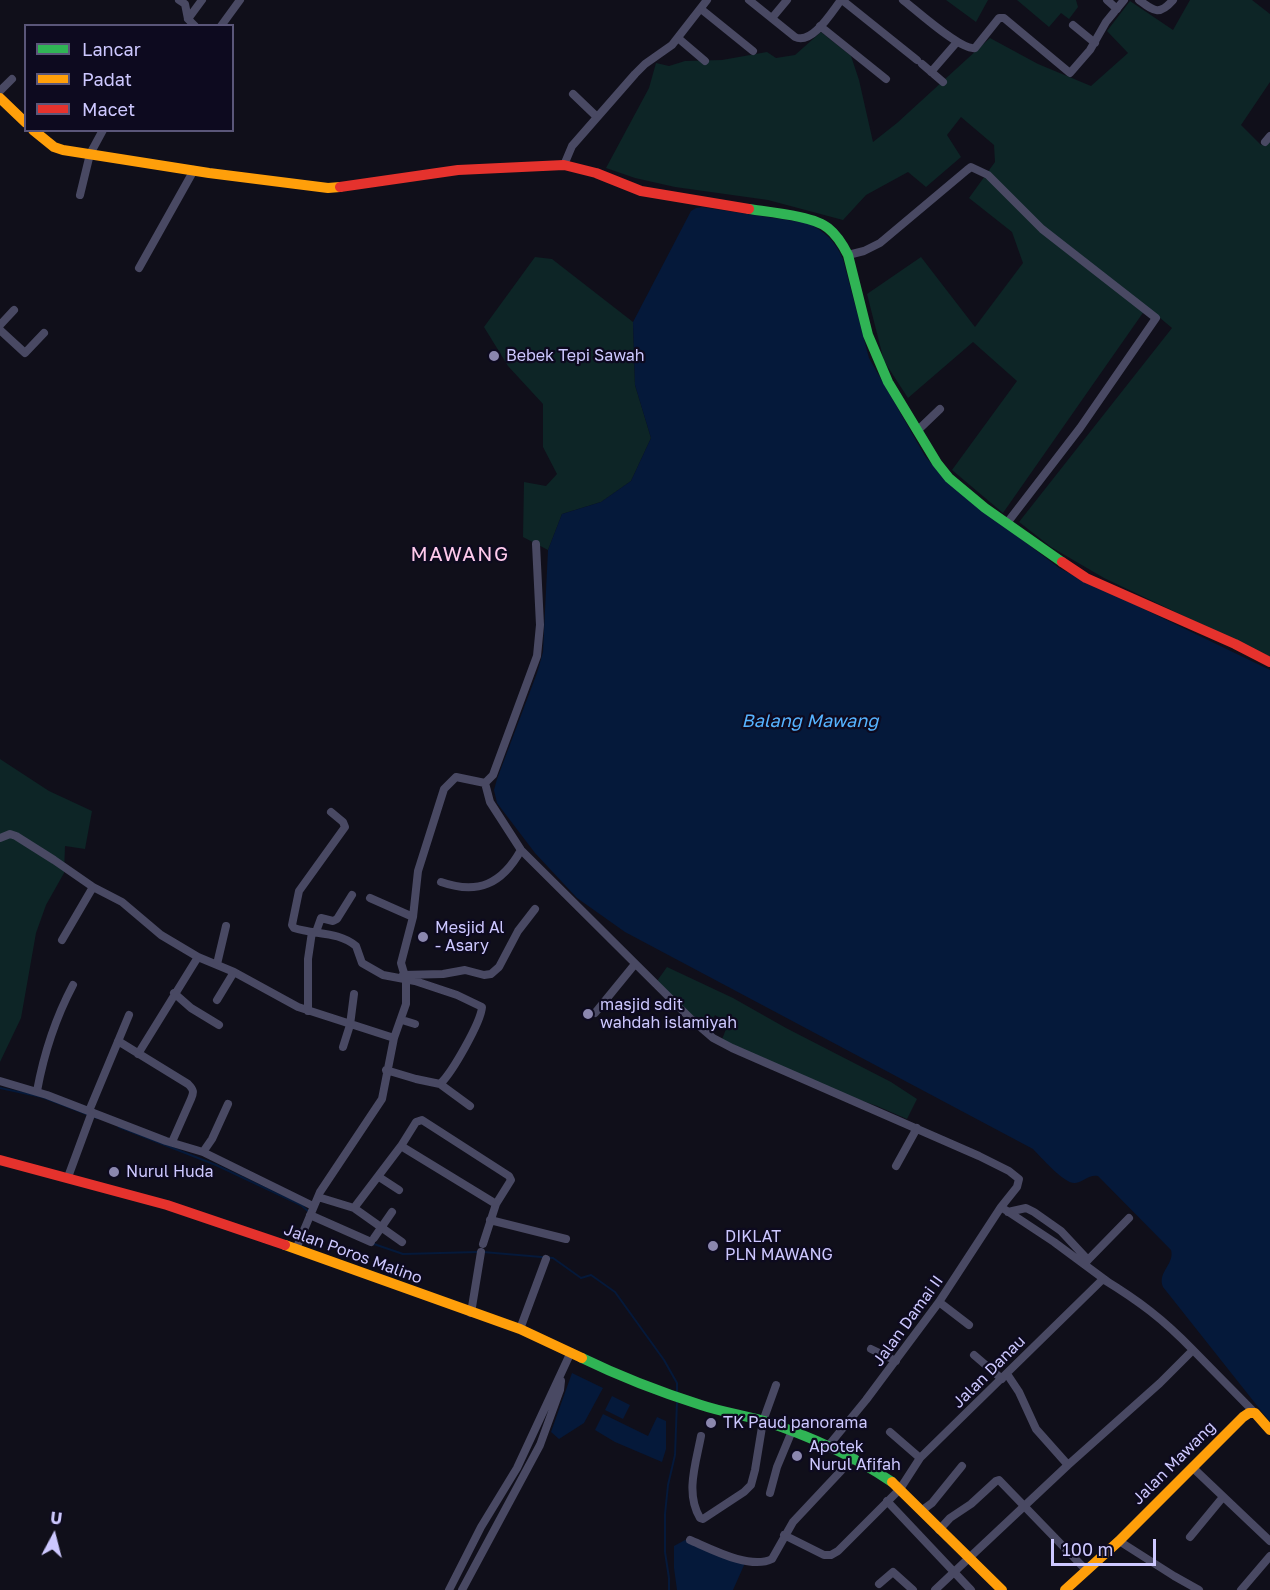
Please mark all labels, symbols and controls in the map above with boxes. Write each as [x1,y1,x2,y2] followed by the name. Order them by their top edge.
[24,24,234,132] legend
[82,38,141,60] text: Lancar
[82,68,132,90] text: Padat
[82,98,135,120] text: Macet
[506,346,645,366] place label: Bebek Tepi Sawah
[487,349,501,363] marker: Bebek Tepi Sawah
[410,543,510,567] district label: MAWANG
[742,710,878,732] water label: Balang Mawang
[435,918,504,956] place label: Mesjid Al - Asary
[416,930,430,944] marker: Mesjid Al - Asary
[600,995,737,1033] place label: masjid sdit wahdah islamiyah
[581,1007,595,1021] marker: masjid sdit wahdah islamiyah
[126,1162,214,1182] place label: Nurul Huda
[107,1165,121,1179] marker: Nurul Huda
[281,1220,425,1288] street label: Jalan Poros Malino
[725,1227,833,1265] place label: DIKLAT PLN MAWANG
[706,1239,720,1253] marker: DIKLAT PLN MAWANG
[869,1272,947,1370] street label: Jalan Damai II
[949,1332,1029,1412] street label: Jalan Danau
[723,1413,867,1433] place label: TK Paud panorama
[704,1416,718,1430] marker: TK Paud panorama
[1128,1417,1220,1509] street label: Jalan Mawang
[809,1437,901,1475] place label: Apotek Nurul Afifah
[790,1449,804,1463] marker: Apotek Nurul Afifah
[24,1506,84,1566] north arrow
[49,1507,63,1529] text: U
[1054,1527,1159,1565] scale bar
[1062,1538,1113,1560] text: 100 m

